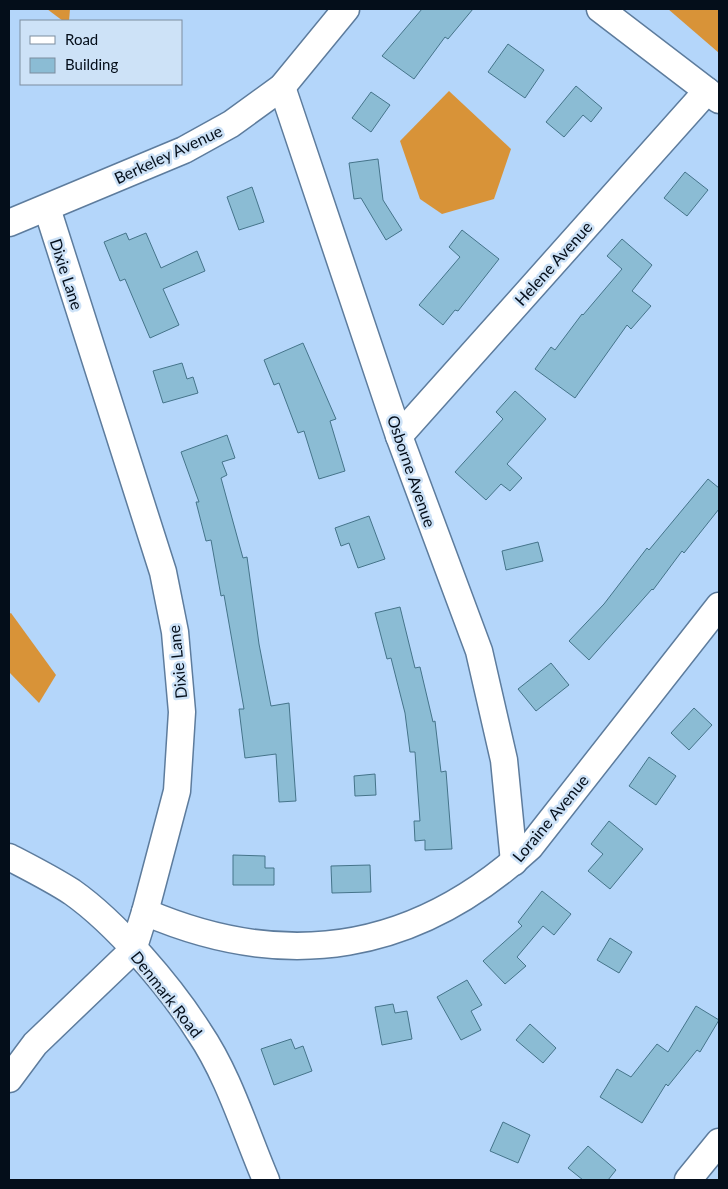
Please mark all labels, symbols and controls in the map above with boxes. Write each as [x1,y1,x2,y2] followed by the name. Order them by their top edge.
[20,20,182,85] legend
[65,30,98,48] text: Road
[65,55,118,73] text: Building
[111,121,225,187] street label: Berkeley Avenue
[510,217,596,309] street label: Helene Avenue
[47,236,87,312] street label: Dixie Lane
[384,412,440,530] street label: Osborne Avenue
[164,624,190,700] street label: Dixie Lane
[508,770,592,866] street label: Loraine Avenue
[127,947,207,1041] street label: Denmark Road

